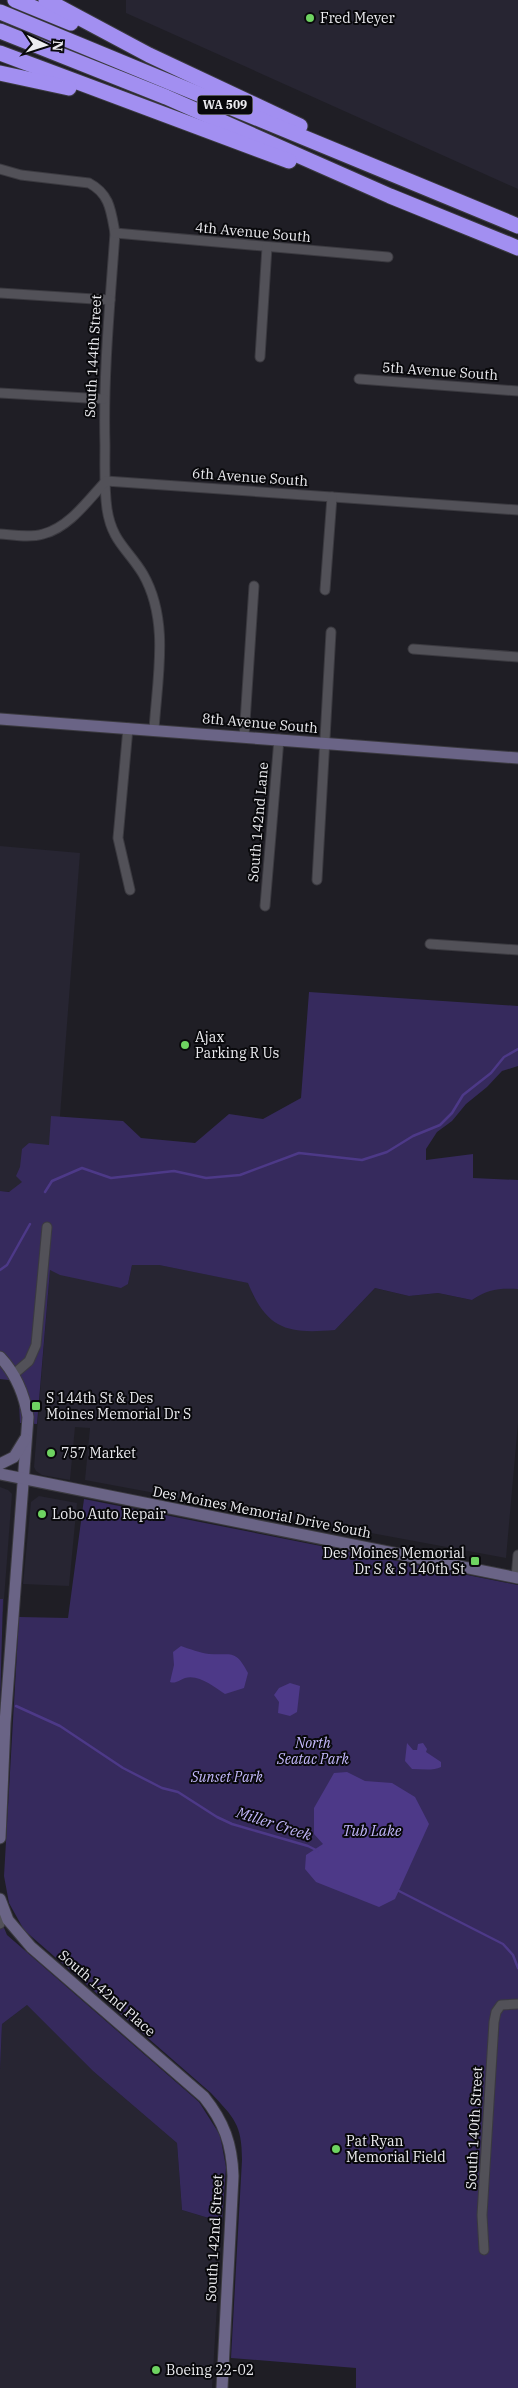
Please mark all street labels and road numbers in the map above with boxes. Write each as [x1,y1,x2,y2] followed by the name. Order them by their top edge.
[198,96,252,114] road number: WA 509
[194,218,312,246] street label: 4th Avenue South
[81,294,105,418] street label: South 144th Street
[381,358,499,384] street label: 5th Avenue South
[191,464,309,490] street label: 6th Avenue South
[201,709,319,737] street label: 8th Avenue South
[244,761,272,883] street label: South 142nd Lane
[151,1482,373,1542] street label: Des Moines Memorial Drive South
[55,1946,159,2040] street label: South 142nd Place
[462,2066,486,2190] street label: South 140th Street
[202,2174,226,2302] street label: South 142nd Street

